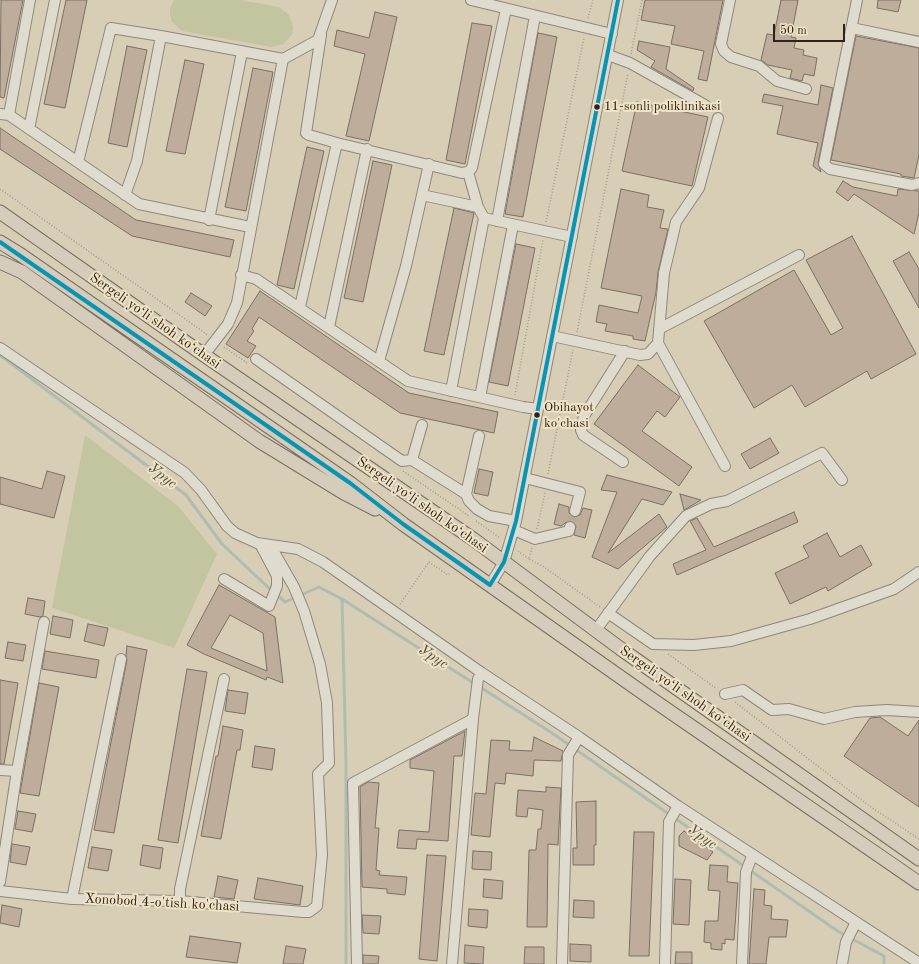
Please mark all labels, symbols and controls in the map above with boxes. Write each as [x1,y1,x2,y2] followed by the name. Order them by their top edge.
[775,16,847,42] scale bar
[780,25,807,37] text: 50 m
[604,99,721,115] place label: 11-sonli poliklinikasi
[592,102,602,112] marker: 11-sonli poliklinikasi
[86,269,224,373] street label: Sergeli yo‘li shoh ko‘chasi
[544,400,594,431] place label: Obihayot ko'chasi
[532,410,542,420] marker: Obihayot ko'chasi
[353,453,491,557] street label: Sergeli yo‘li shoh ko‘chasi
[144,459,180,493] water label: Урус
[414,641,452,673] water label: Урус
[616,642,754,746] street label: Sergeli yo‘li shoh ko‘chasi
[684,820,720,854] water label: Урус
[84,891,240,915] street label: Xonobod 4-o'tish ko'chasi

